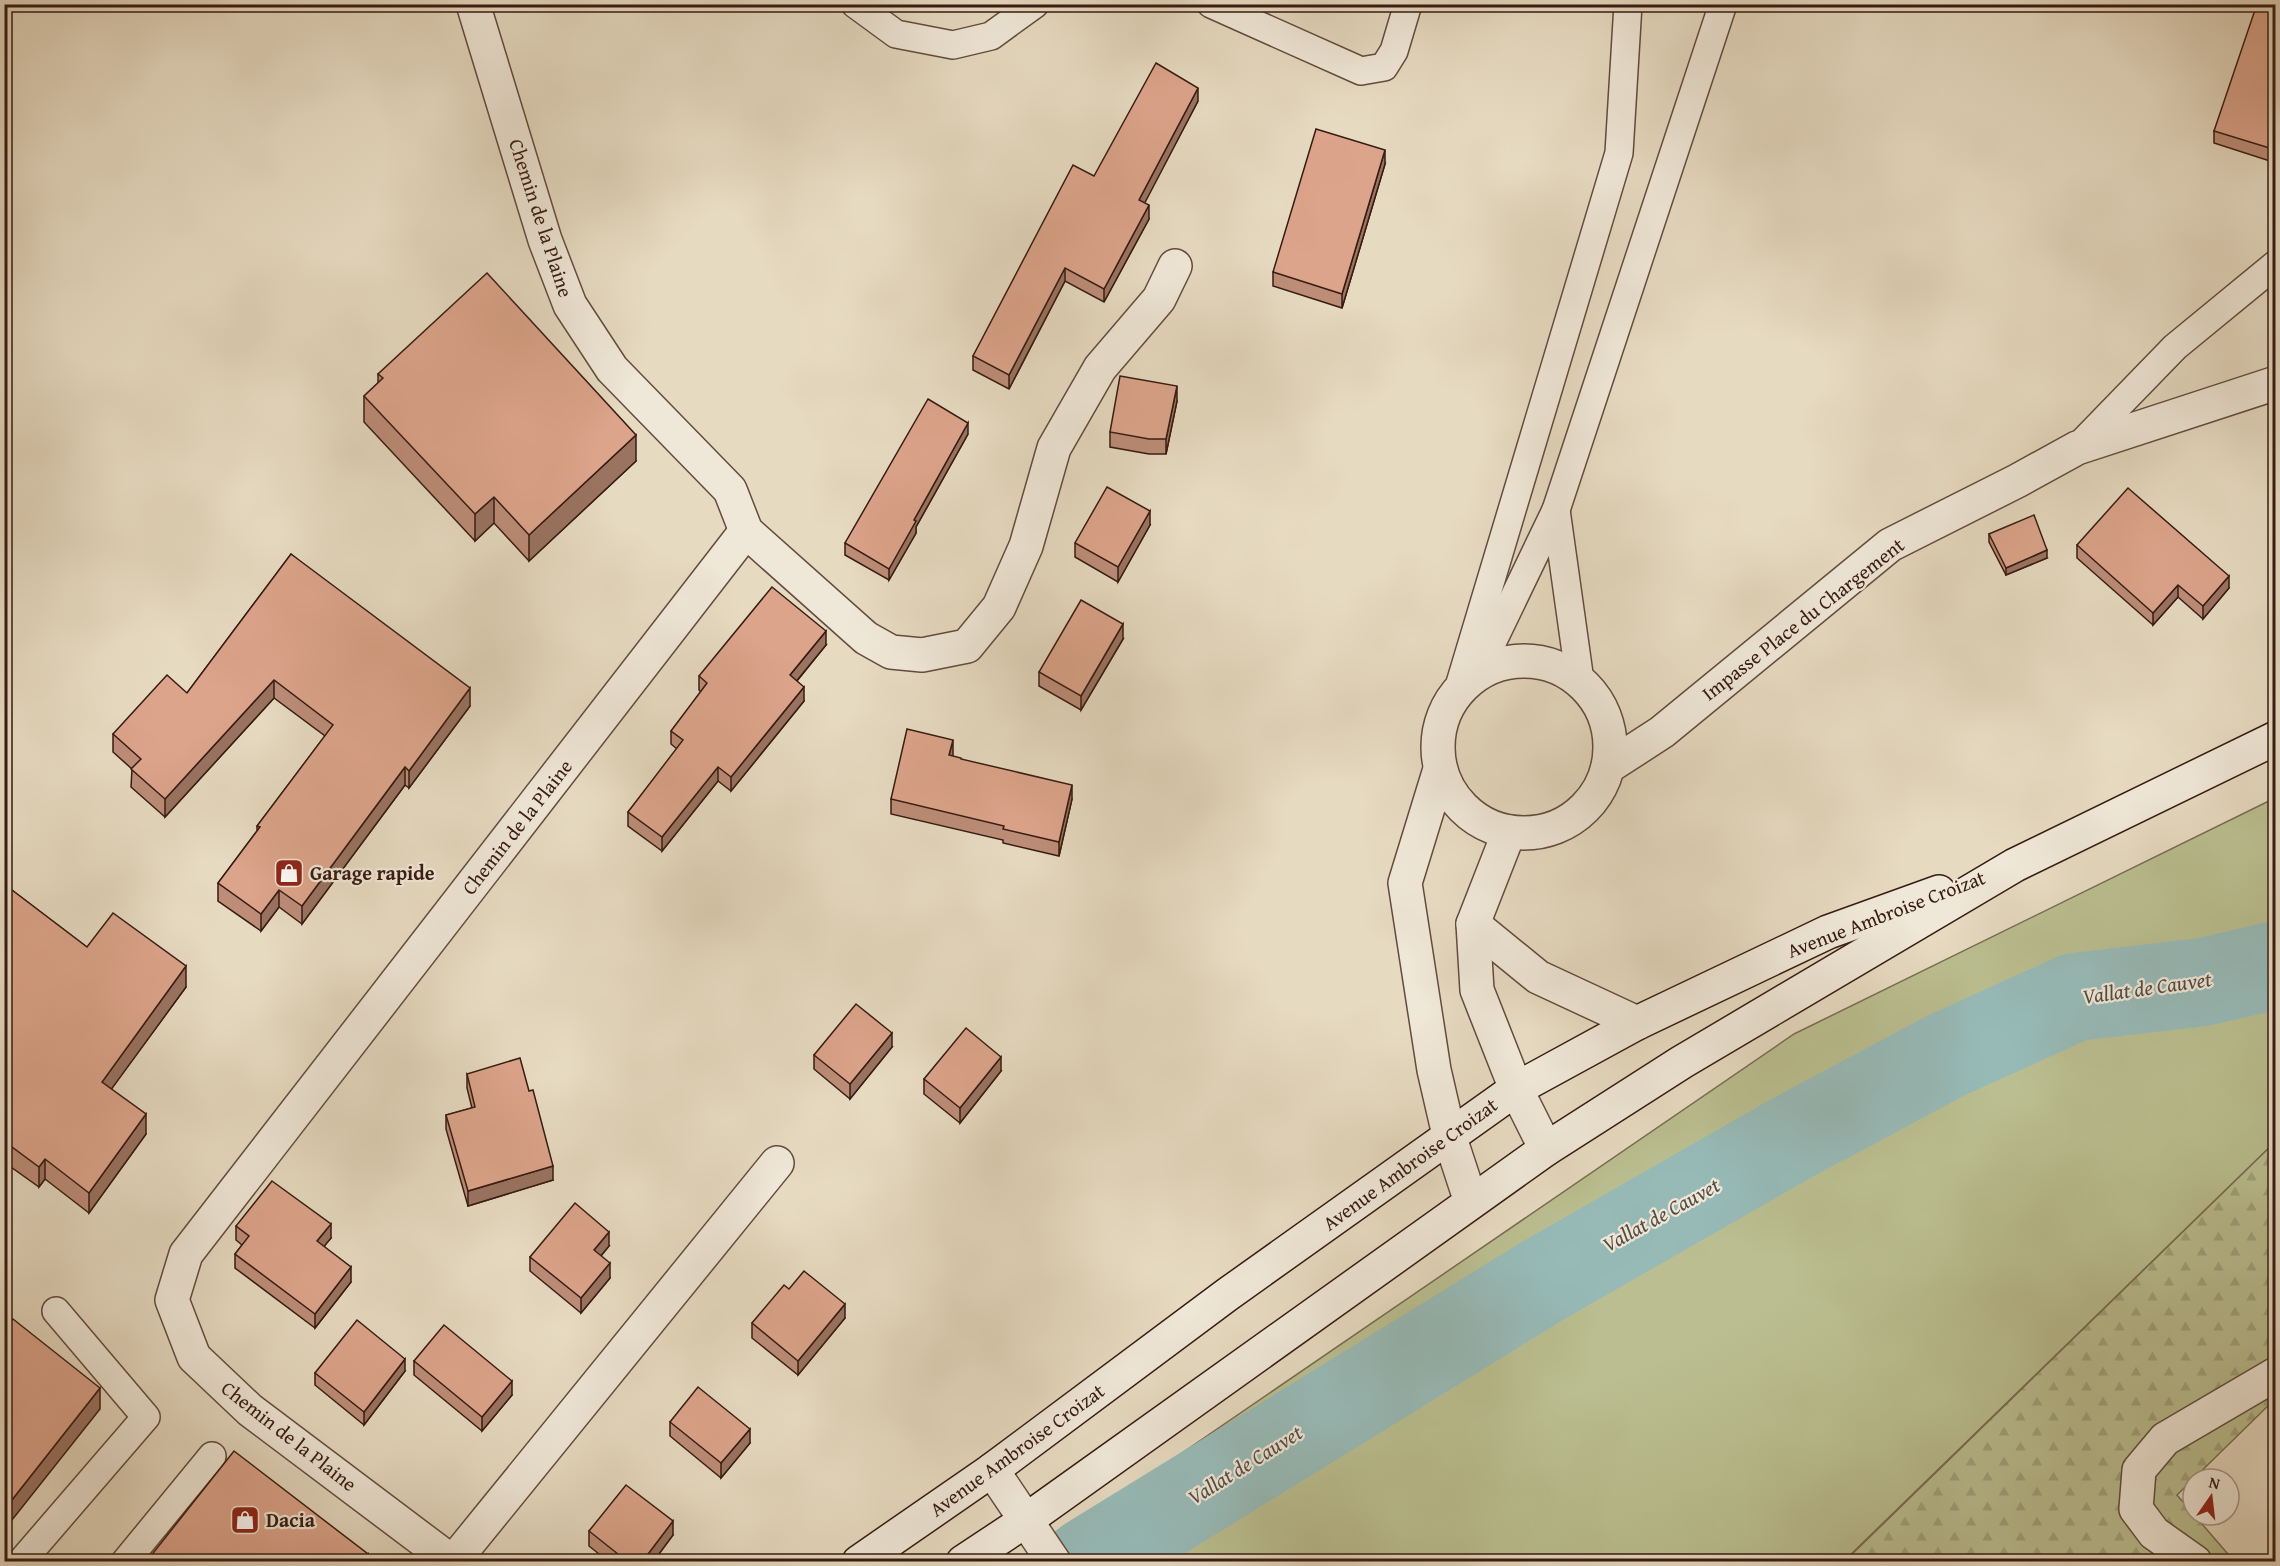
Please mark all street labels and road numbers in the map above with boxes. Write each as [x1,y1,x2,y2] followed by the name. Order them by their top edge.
[502,135,581,301] street label: Chemin de la Plaine
[1695,530,1910,707] street label: Impasse Place du Chargement
[454,753,579,901] street label: Chemin de la Plaine
[1783,862,1989,965] street label: Avenue Ambroise Croizat
[1316,1090,1503,1237] street label: Avenue Ambroise Croizat
[215,1373,363,1498] street label: Chemin de la Plaine
[923,1376,1110,1523] street label: Avenue Ambroise Croizat

